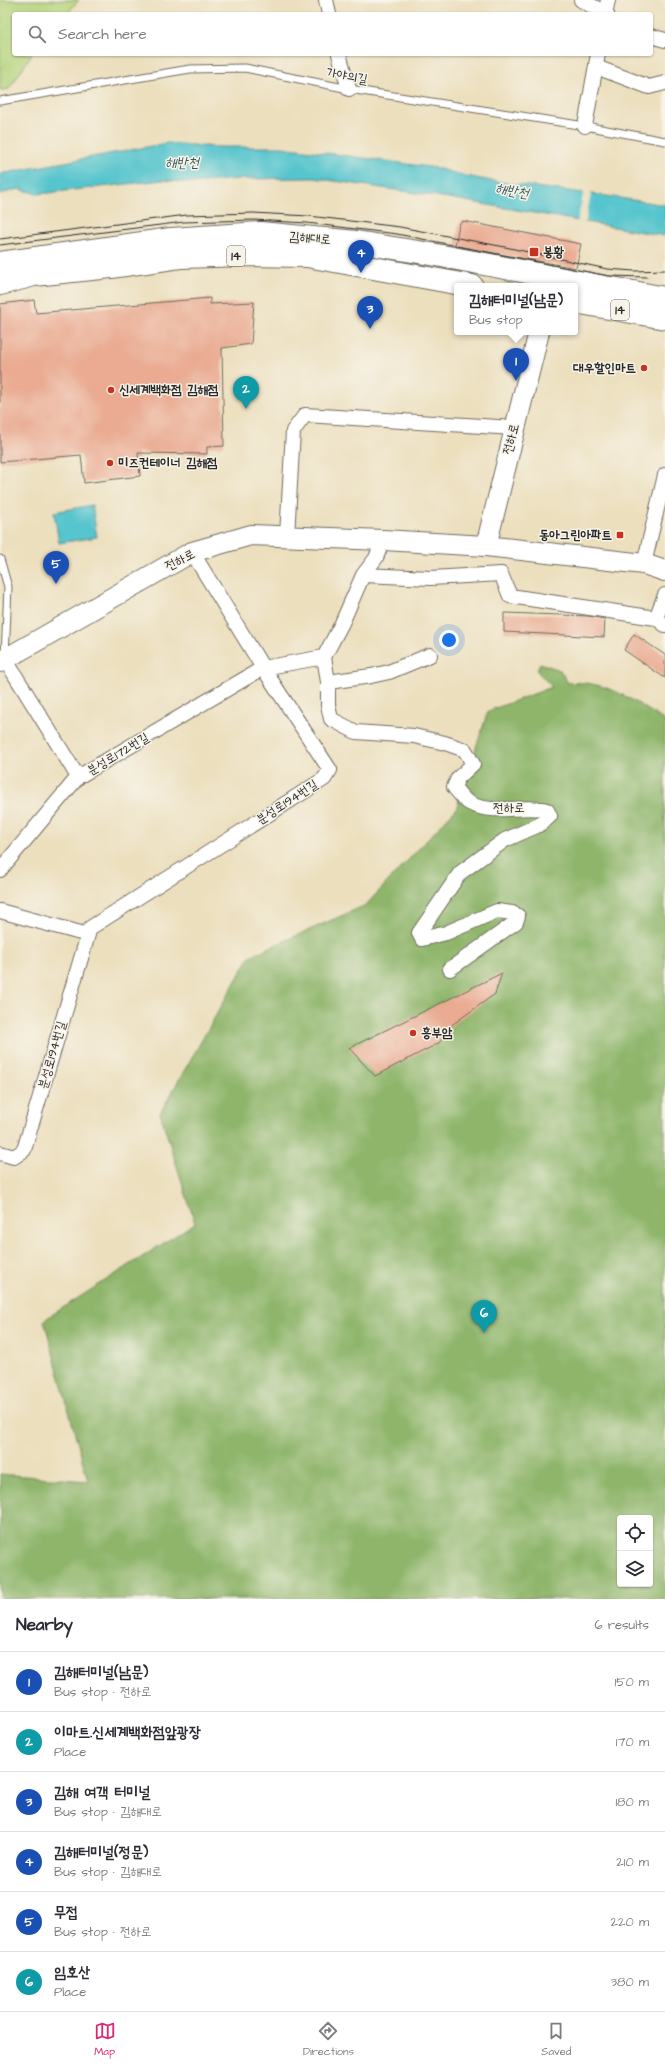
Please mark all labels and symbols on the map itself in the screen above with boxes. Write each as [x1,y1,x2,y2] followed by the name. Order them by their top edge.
[325,64,369,88] street label: 가야의길
[165,153,201,173] water label: 해반천
[494,178,532,204] water label: 해반천
[288,227,332,249] street label: 김해대로
[348,240,374,273] pin: 4
[543,243,564,261] place label: 봉황
[227,246,245,266] road number: 14
[528,246,540,258] marker: 봉황
[357,296,383,329] pin: 3
[611,300,629,320] road number: 14
[503,348,529,381] pin: 1
[572,359,637,377] place label: 대우할인마트
[639,363,649,373] marker: 대우할인마트
[233,376,259,409] pin: 2
[119,381,219,399] place label: 신세계백화점 김해점
[106,385,116,395] marker: 신세계백화점 김해점
[498,422,524,456] street label: 전하로
[118,454,218,472] place label: 미즈컨테이너 김해점
[105,458,115,468] marker: 미즈컨테이너 김해점
[539,526,613,544] place label: 동아그린아파트
[615,530,625,540] marker: 동아그린아파트
[162,545,198,575] street label: 전하로
[43,551,69,584] pin: 5
[439,630,459,650] your location
[84,728,152,780] street label: 분성로172번길
[253,775,321,829] street label: 분성로194번길
[493,799,525,817] street label: 전하로
[34,1019,70,1091] street label: 분성로194번길
[421,1024,453,1042] place label: 흥부암
[408,1028,418,1038] marker: 흥부암
[471,1300,497,1333] pin: 6

